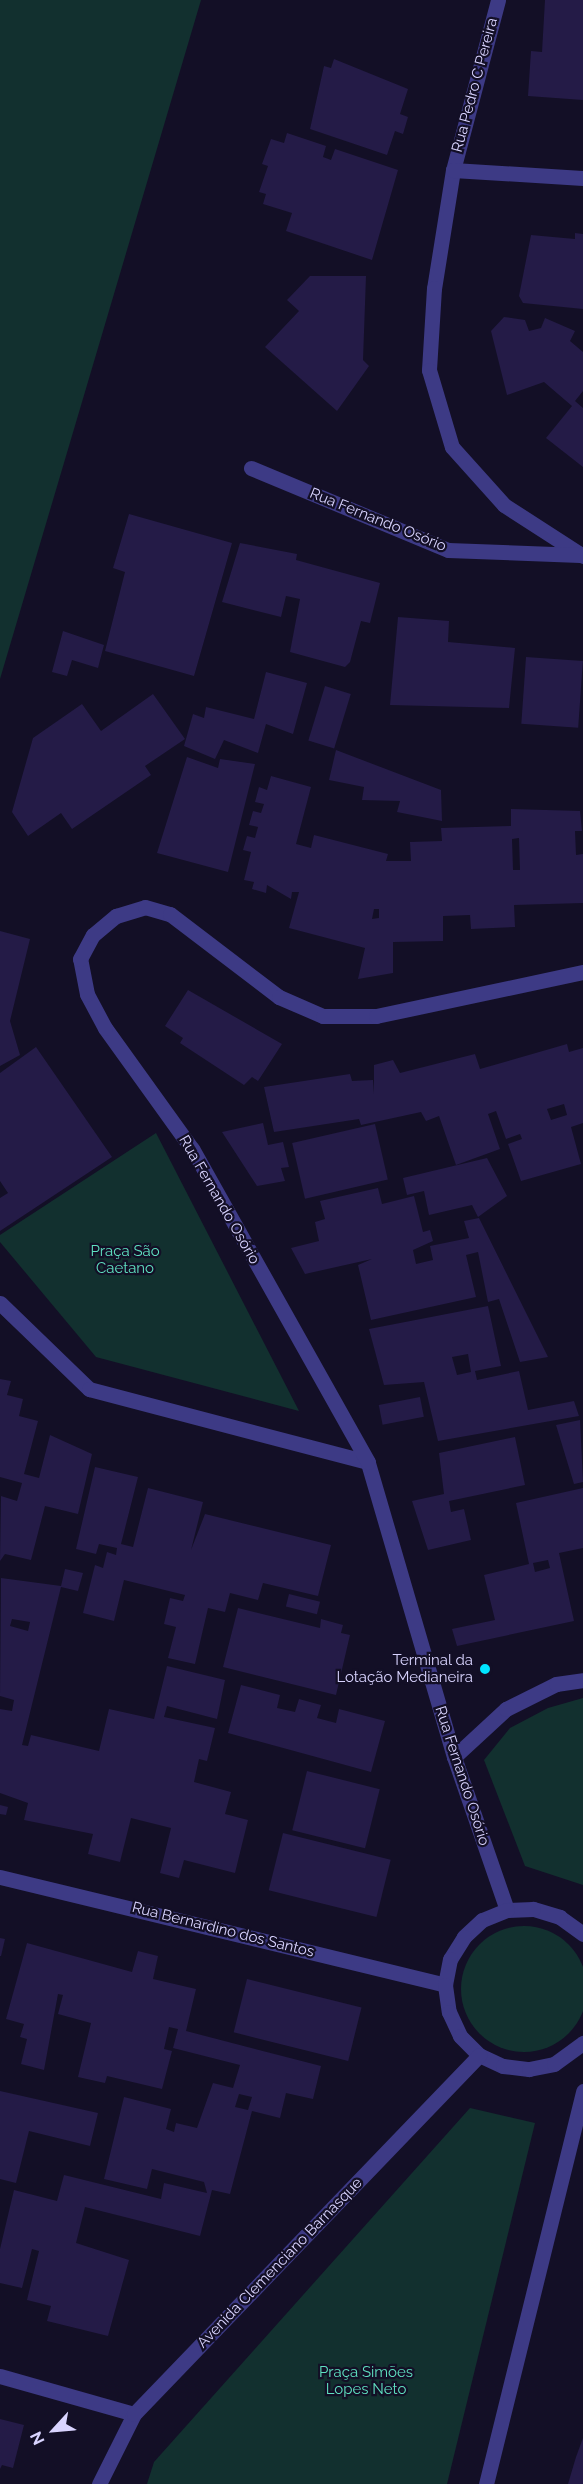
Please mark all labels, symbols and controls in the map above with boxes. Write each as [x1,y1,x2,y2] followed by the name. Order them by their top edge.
[448,16,502,154] street label: Rua Pedro C Pereira
[307,484,449,556] street label: Rua Fernando Osório
[175,1132,263,1268] street label: Rua Fernando Osório
[90,1242,160,1277] park label: Praça São Caetano
[336,1651,473,1686] place label: Terminal da Lotação Medianeira
[478,1662,492,1676] marker: Terminal da Lotação Medianeira
[431,1704,493,1848] street label: Rua Fernando Osório
[130,1899,316,1961] street label: Rua Bernardino dos Santos
[194,2174,366,2352] street label: Avenida Clemenciano Barnasque
[319,2363,413,2398] park label: Praça Simões Lopes Neto
[24,2400,84,2460] north arrow
[26,2428,49,2448] text: N

